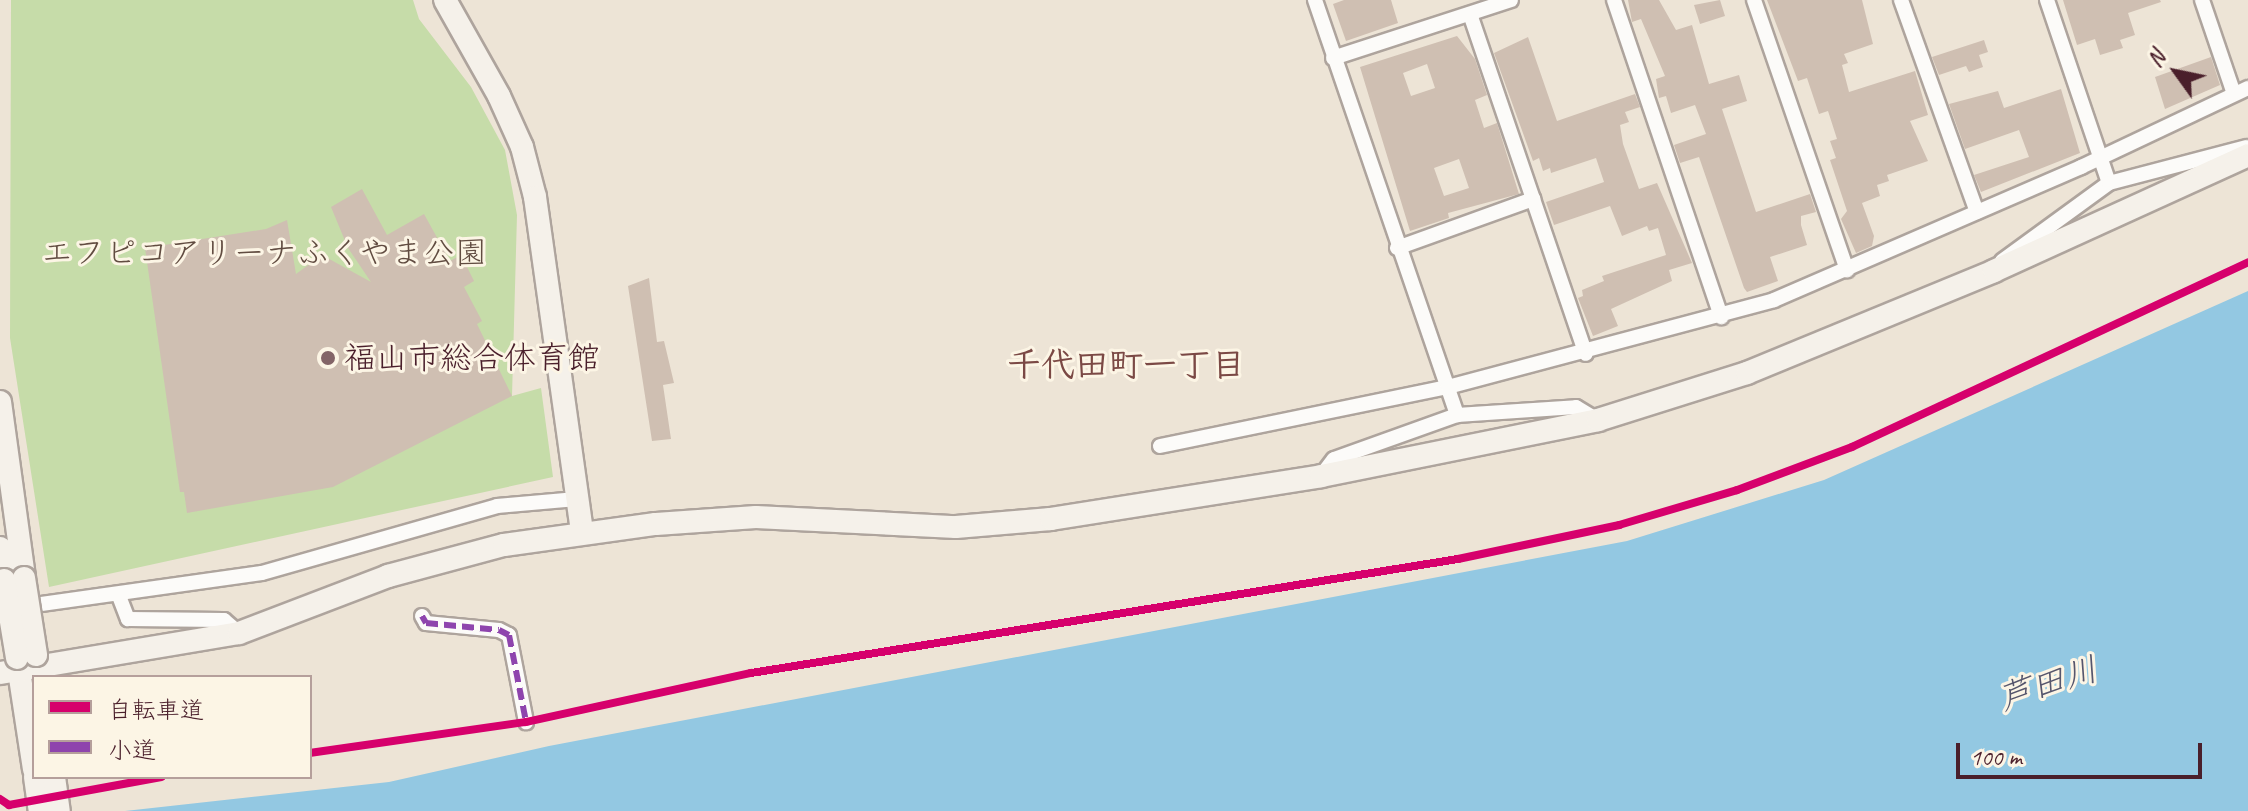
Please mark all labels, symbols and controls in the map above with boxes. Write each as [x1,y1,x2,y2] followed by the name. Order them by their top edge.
[2136,32,2216,112] north arrow
[2140,46,2171,72] text: N
[40,234,488,272] park label: エフピコアリーナふくやま公園
[344,339,600,377] place label: 福山市総合体育館
[1007,345,1245,385] district label: 千代田町一丁目
[319,349,337,367] marker: 福山市総合体育館
[1993,648,2103,718] water label: 芦田川
[32,675,312,779] legend
[108,695,204,725] text: 自転車道
[1960,727,2206,777] scale bar
[108,735,156,765] text: 小道
[1970,742,2022,772] text: 100 m

